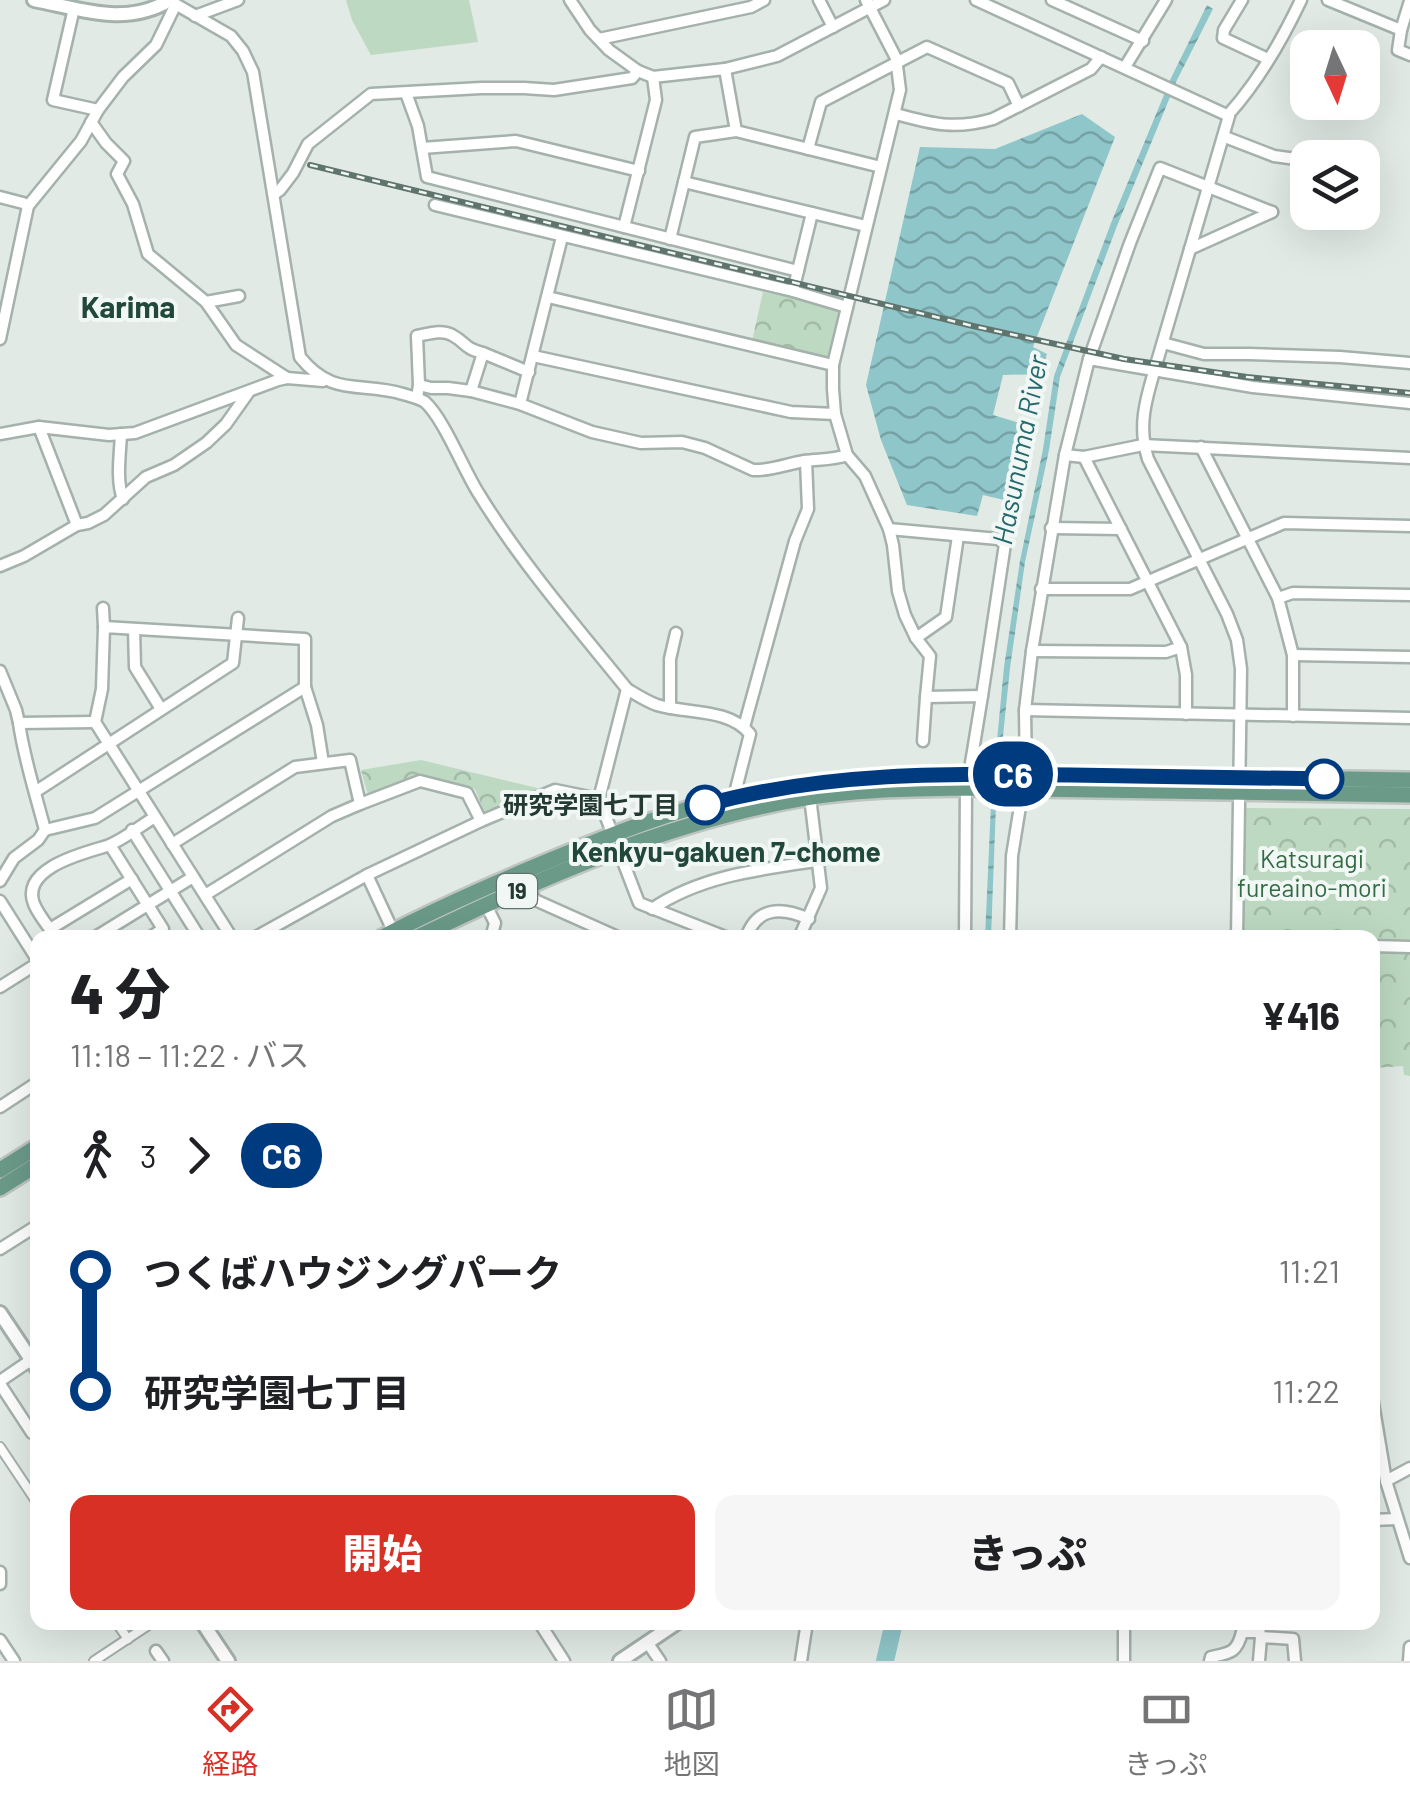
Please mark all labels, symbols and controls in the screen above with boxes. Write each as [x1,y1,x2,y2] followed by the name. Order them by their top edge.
[1290,30,1380,120] north arrow
[1290,30,1380,230] map controls
[1290,140,1380,230] button: layers
[81,288,175,324] district label: Karima
[984,351,1054,548] water label: Hasunuma River
[968,742,1058,806] line badge: C6
[993,753,1033,795] text: C6
[1305,760,1343,798] unlabelled marker
[686,786,724,824] marker: 研究学園七丁目
[503,789,678,819] place label: 研究学園七丁目
[571,834,881,868] district label: Kenkyu-gakuen 7-chome
[1237,843,1387,902] park label: Katsuragi fureaino-mori
[497,874,537,908] road number: 19
[70,959,170,1025] text: 4 分
[1261,992,1340,1038] text: ¥416
[70,1035,310,1073] text: 11:18 – 11:22 · バス
[70,1128,125,1183] icon: walk
[171,1128,226,1183] icon: forward
[261,1134,302,1176] text: C6
[140,1136,156,1174] text: 3
[144,1249,562,1295] text: つくばハウジングパーク
[1279,1251,1340,1289] text: 11:21
[144,1369,410,1415] text: 研究学園七丁目
[1272,1371,1340,1409] text: 11:22
[70,1495,695,1610] button: 開始
[715,1495,1340,1610] button: きっぷ
[203,1682,259,1782] tab: 経路
[664,1682,720,1782] tab: 地図
[1125,1682,1207,1782] tab: きっぷ

